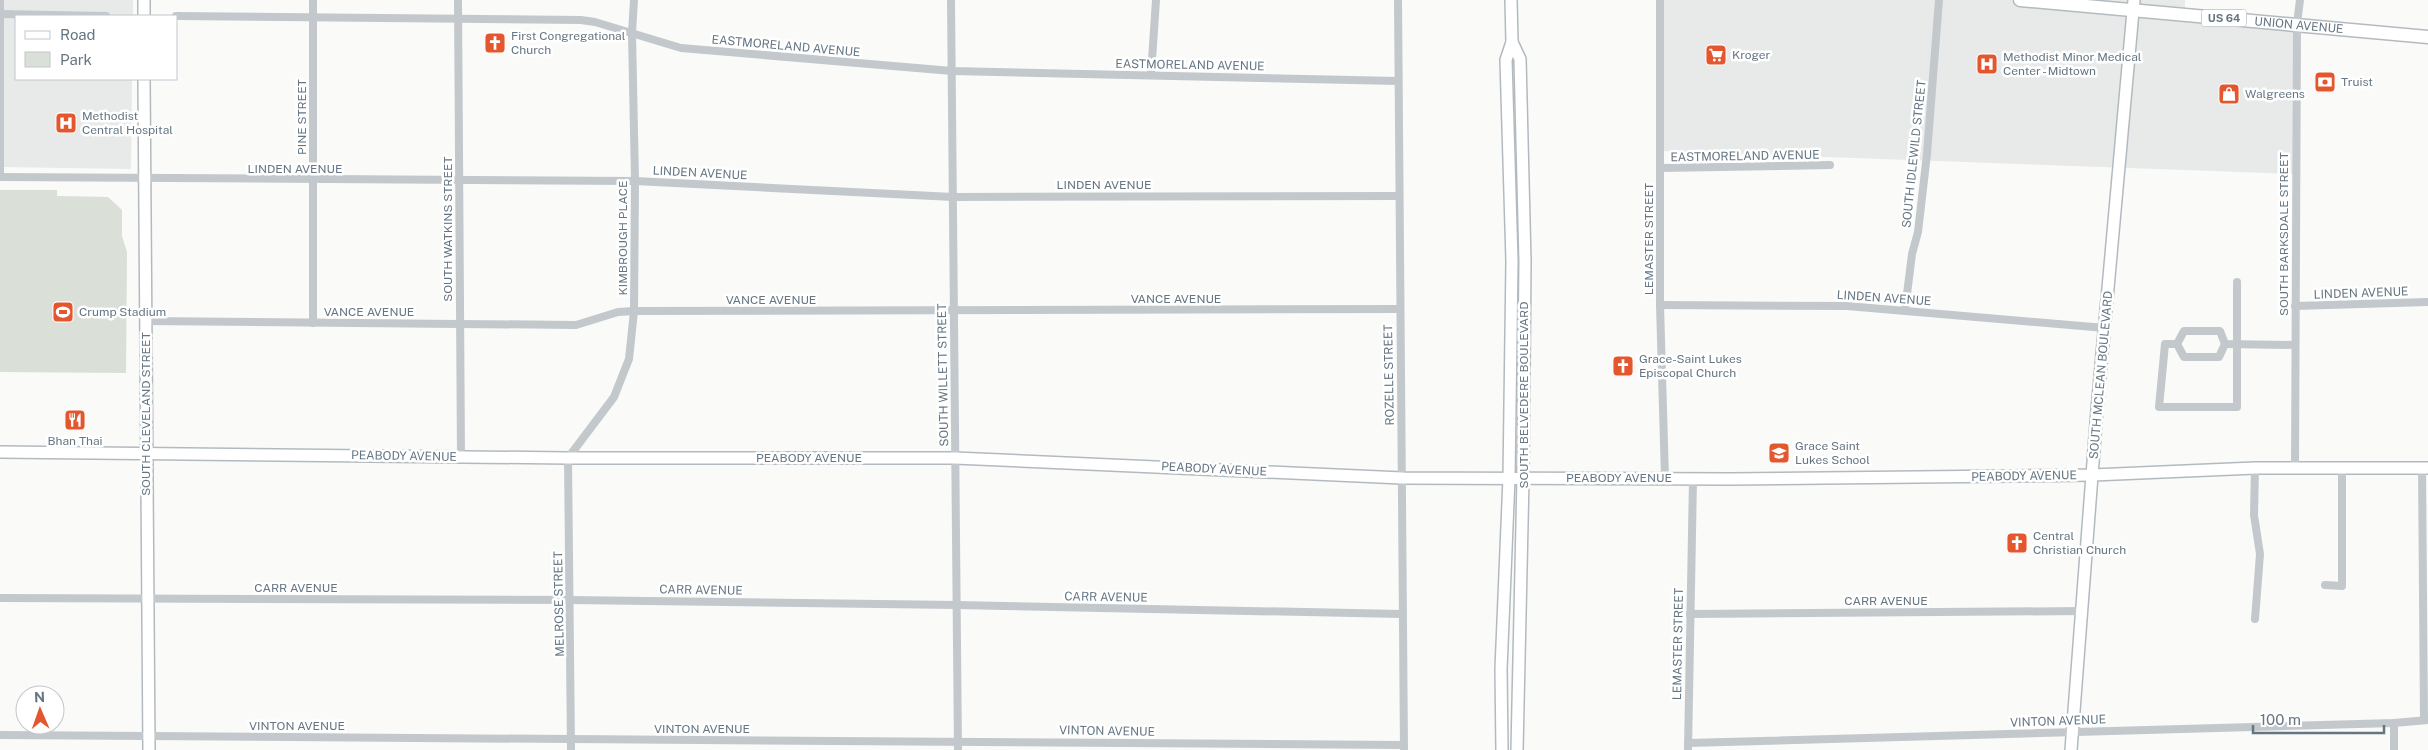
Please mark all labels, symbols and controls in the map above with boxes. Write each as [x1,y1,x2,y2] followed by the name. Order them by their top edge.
[2202,10,2246,27] road number: US 64
[2254,14,2344,36] street label: UNION AVENUE
[15,15,178,80] legend
[60,26,96,43] text: Road
[511,29,626,57] place label: First Congregational Church
[483,31,507,55] church icon: First Congregational Church
[711,33,861,59] street label: EASTMORELAND AVENUE
[1704,43,1728,67] supermarket icon: Kroger
[1732,48,1771,62] place label: Kroger
[2003,50,2142,78] place label: Methodist Minor Medical Center - Midtown
[60,51,92,68] text: Park
[1975,52,1999,76] hospital icon: Methodist Minor Medical Center - Midtown
[1115,57,1265,73] street label: EASTMORELAND AVENUE
[2313,70,2337,94] bank icon: Truist
[2341,75,2373,89] place label: Truist
[295,79,309,155] street label: PINE STREET
[1899,79,1929,229] street label: SOUTH IDLEWILD STREET
[2217,82,2241,106] shop icon: Walgreens
[2245,87,2305,101] place label: Walgreens
[82,109,173,137] place label: Methodist Central Hospital
[54,111,78,135] hospital icon: Methodist Central Hospital
[1670,148,1820,164] street label: EASTMORELAND AVENUE
[2277,152,2291,316] street label: SOUTH BARKSDALE STREET
[441,156,455,302] street label: SOUTH WATKINS STREET
[248,162,342,176] street label: LINDEN AVENUE
[652,164,748,182] street label: LINDEN AVENUE
[1057,178,1151,192] street label: LINDEN AVENUE
[616,181,630,295] street label: KIMBROUGH PLACE
[1642,183,1656,295] street label: LEMASTER STREET
[2313,284,2409,302] street label: LINDEN AVENUE
[1836,288,1932,308] street label: LINDEN AVENUE
[2087,290,2115,460] street label: SOUTH MCLEAN BOULEVARD
[1131,292,1221,306] street label: VANCE AVENUE
[726,293,816,307] street label: VANCE AVENUE
[51,300,75,324] sports icon: Crump Stadium
[1517,301,1531,489] street label: SOUTH BELVEDERE BOULEVARD
[935,303,951,447] street label: SOUTH WILLETT STREET
[79,305,166,319] place label: Crump Stadium
[324,305,414,319] street label: VANCE AVENUE
[1381,324,1397,426] street label: ROZELLE STREET
[139,332,153,496] street label: SOUTH CLEVELAND STREET
[1639,352,1742,380] place label: Grace-Saint Lukes Episcopal Church
[1611,354,1635,378] church icon: Grace-Saint Lukes Episcopal Church
[63,408,87,432] restaurant icon: Bhan Thai
[47,434,103,448] place label: Bhan Thai
[1795,439,1870,467] place label: Grace Saint Lukes School
[1767,441,1791,465] school or university icon: Grace Saint Lukes School
[351,448,457,464] street label: PEABODY AVENUE
[756,451,862,465] street label: PEABODY AVENUE
[1161,459,1267,479] street label: PEABODY AVENUE
[1971,468,2077,484] street label: PEABODY AVENUE
[1566,471,1672,485] street label: PEABODY AVENUE
[2033,529,2126,557] place label: Central Christian Church
[2005,531,2029,555] church icon: Central Christian Church
[551,551,567,657] street label: MELROSE STREET
[254,581,338,595] street label: CARR AVENUE
[659,582,743,598] street label: CARR AVENUE
[1670,588,1686,700] street label: LEMASTER STREET
[1064,589,1148,605] street label: CARR AVENUE
[1844,594,1928,608] street label: CARR AVENUE
[15,685,65,735] north arrow
[34,689,45,705] text: N
[2253,702,2384,734] scale bar
[2260,711,2301,728] text: 100 m
[2010,712,2106,730] street label: VINTON AVENUE
[249,719,345,733] street label: VINTON AVENUE
[654,722,750,736] street label: VINTON AVENUE
[1059,723,1155,739] street label: VINTON AVENUE

